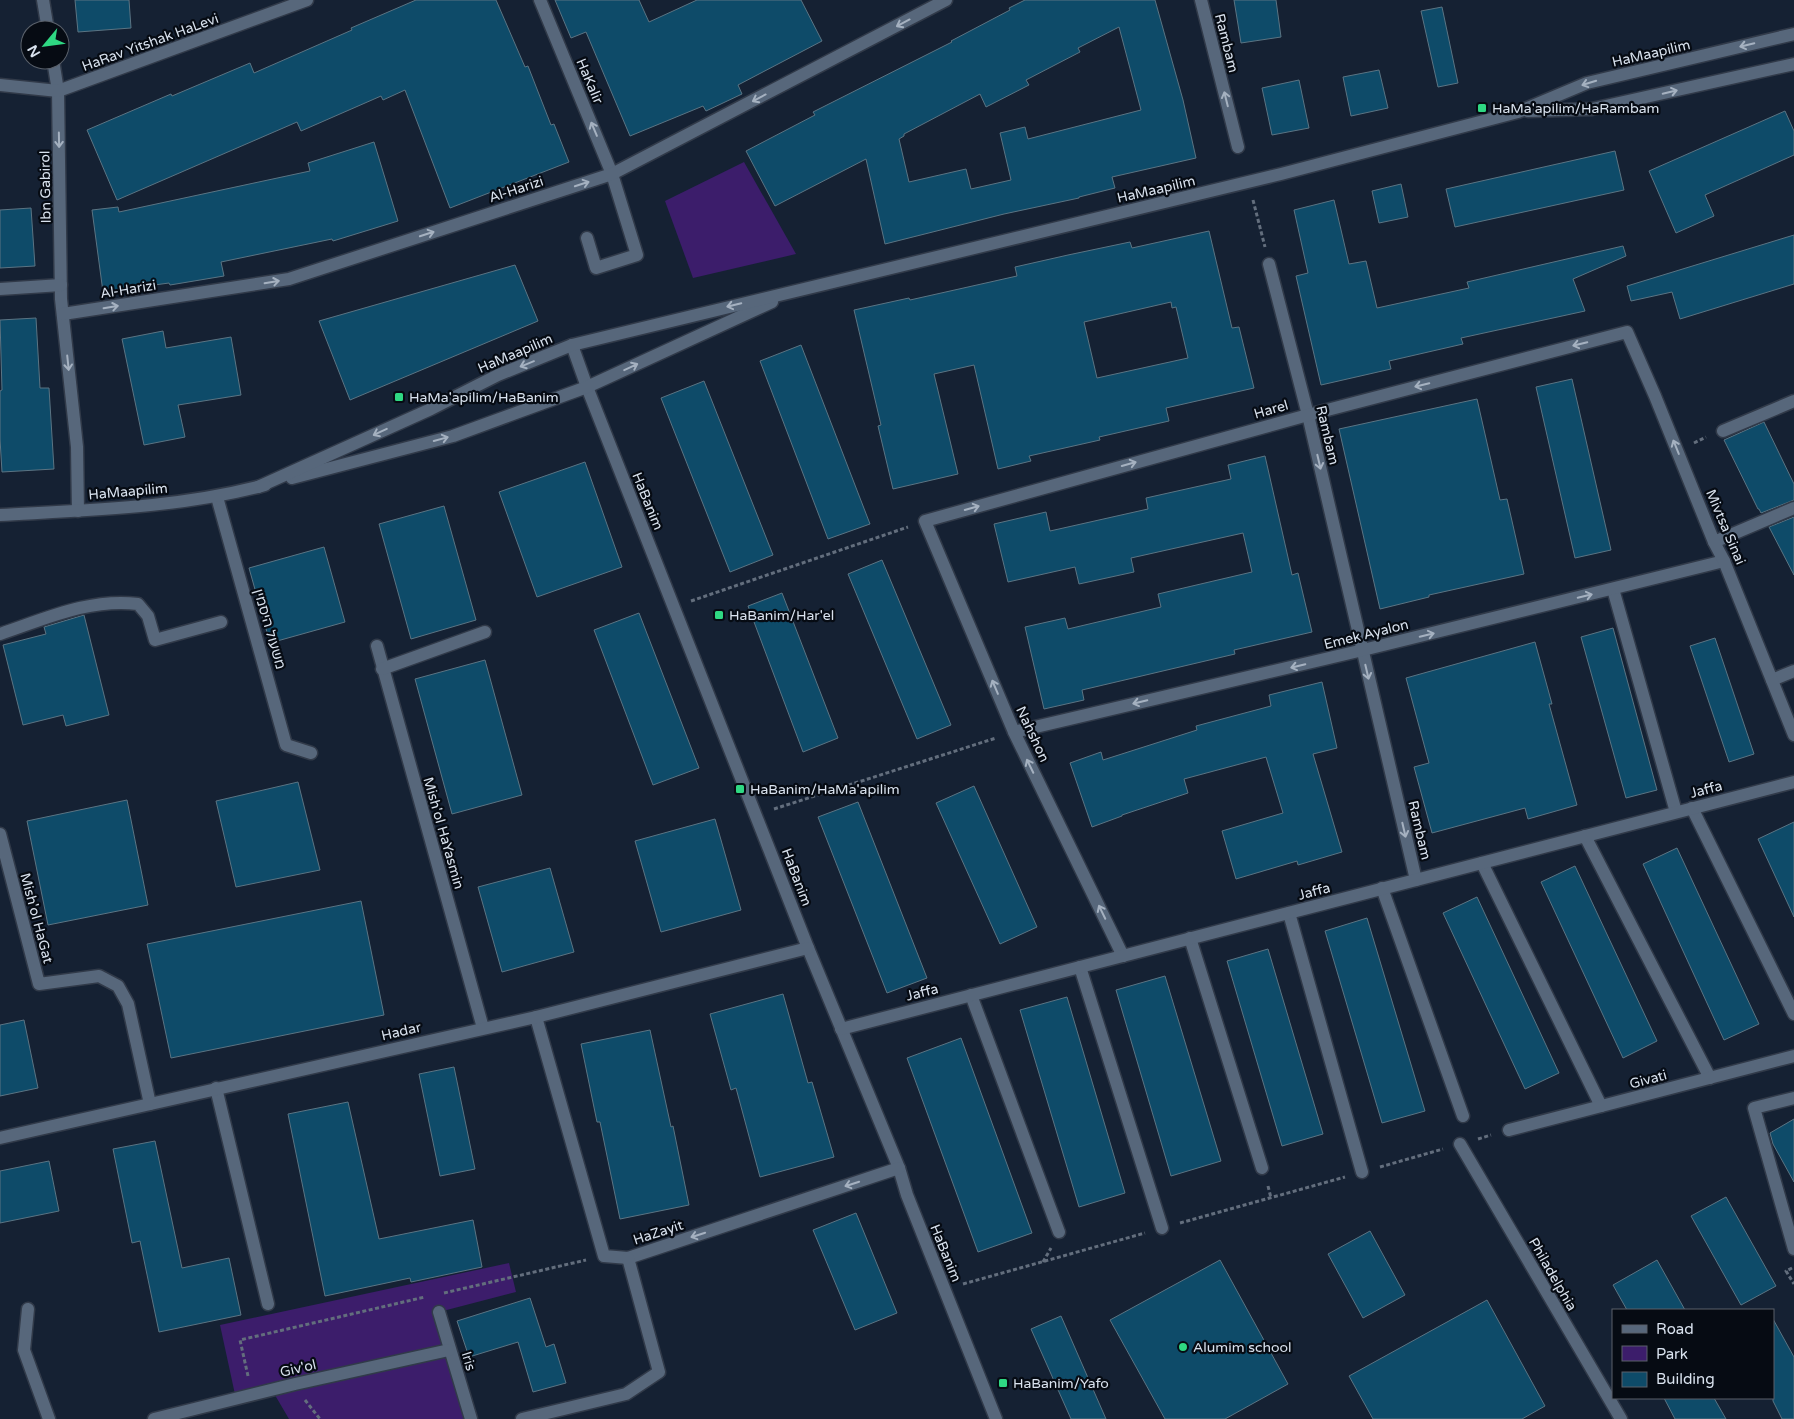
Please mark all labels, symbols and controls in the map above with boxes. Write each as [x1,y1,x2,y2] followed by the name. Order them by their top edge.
[80,10,221,75] street label: HaRav Yitshak HaLevi
[1211,12,1242,74] street label: Rambam
[896,18,911,28] one-way arrow
[20,20,70,70] north arrow
[1610,36,1692,71] street label: HaMaapilim
[1739,41,1755,50] one-way arrow
[24,42,44,60] text: N
[572,56,607,107] street label: HaKalir
[1581,79,1597,89] one-way arrow
[1662,86,1678,96] one-way arrow
[1221,92,1230,108] one-way arrow
[751,93,766,103] one-way arrow
[1492,100,1659,117] place label: HaMa'apilim/HaRambam
[1476,102,1488,114] marker: HaMa'apilim/HaRambam
[588,122,598,137] one-way arrow
[54,132,64,148] one-way arrow
[36,150,55,224] street label: Ibn Gabirol
[1115,172,1197,207] street label: HaMaapilim
[487,173,546,206] street label: Al-Harizi
[573,179,589,188] one-way arrow
[419,229,435,238] one-way arrow
[264,276,280,286] one-way arrow
[99,277,157,302] street label: Al-Harizi
[103,301,119,311] one-way arrow
[727,301,743,310] one-way arrow
[475,330,555,377] street label: HaMaapilim
[1572,340,1588,350] one-way arrow
[63,354,73,370] one-way arrow
[520,359,535,369] one-way arrow
[623,361,638,371] one-way arrow
[1415,381,1431,390] one-way arrow
[409,389,559,406] place label: HaMa'apilim/HaBanim
[393,391,405,403] marker: HaMa'apilim/HaBanim
[1252,396,1290,422] street label: Harel
[1312,404,1343,466] street label: Rambam
[373,427,388,437] one-way arrow
[432,434,448,443] one-way arrow
[1670,440,1680,455] one-way arrow
[1315,454,1324,470] one-way arrow
[1120,459,1136,469] one-way arrow
[628,470,667,533] street label: HaBanim
[88,480,168,503] street label: HaMaapilim
[1702,487,1749,567] street label: Mivtsa Sinai
[964,503,980,512] one-way arrow
[250,587,289,671] street label: משעול היסמין
[1576,591,1592,600] one-way arrow
[729,607,834,624] place label: HaBanim/Har'el
[713,609,725,621] marker: HaBanim/Har'el
[1322,616,1410,653] street label: Emek Ayalon
[1418,630,1434,639] one-way arrow
[1290,662,1306,671] one-way arrow
[1363,663,1372,679] one-way arrow
[989,680,999,695] one-way arrow
[1132,698,1148,707] one-way arrow
[1012,703,1053,765] street label: Nahshon
[1025,759,1035,774] one-way arrow
[419,775,468,891] street label: Mish'ol HaYasmin
[1688,777,1724,802] street label: Jaffa
[750,781,900,798] place label: HaBanim/HaMa'apilim
[734,783,746,795] marker: HaBanim/HaMa'apilim
[1404,799,1435,861] street label: Rambam
[1400,821,1409,837] one-way arrow
[778,846,815,909] street label: HaBanim
[16,871,57,966] street label: Mish'ol HaGat
[1296,879,1332,904] street label: Jaffa
[1097,905,1106,920] one-way arrow
[904,980,940,1005] street label: Jaffa
[379,1019,423,1044] street label: Hadar
[1628,1066,1669,1093] street label: Givati
[845,1180,861,1189] one-way arrow
[631,1216,686,1249] street label: HaZayit
[926,1222,965,1285] street label: HaBanim
[690,1230,706,1240] one-way arrow
[1525,1235,1580,1314] street label: Philadelphia
[1612,1309,1774,1399] legend
[1656,1320,1694,1338] text: Road
[1193,1339,1291,1356] place label: Alumim school
[1177,1341,1189,1353] marker: Alumim school
[1656,1345,1688,1363] text: Park
[458,1349,480,1373] street label: Iris
[278,1356,318,1381] street label: Giv'ol
[1656,1370,1715,1388] text: Building
[1013,1375,1109,1392] place label: HaBanim/Yafo
[997,1377,1009,1389] marker: HaBanim/Yafo

